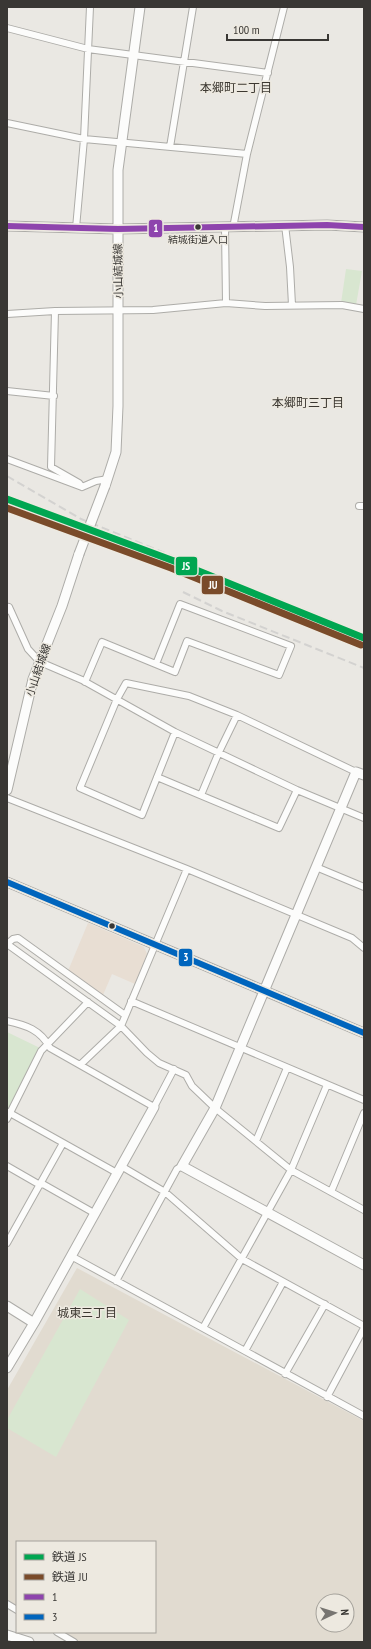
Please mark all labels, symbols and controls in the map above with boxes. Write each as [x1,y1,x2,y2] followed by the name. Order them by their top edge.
[227,16,328,42] scale bar
[233,22,260,37] text: 100 m
[200,80,272,95] district label: 本郷町二丁目
[148,219,163,238] line badge: 1
[153,221,159,235] text: 1
[193,222,203,232] marker: 結城街道入口
[168,233,228,246] place label: 結城街道入口
[111,243,125,299] street label: 小山結城線
[272,395,344,410] district label: 本郷町三丁目
[175,556,198,576] line badge: JS
[181,559,190,573] text: JS
[201,575,224,595] line badge: JU
[208,578,218,592] text: JU
[22,642,54,698] street label: 小山結城線
[107,921,117,931] unlabelled marker
[178,948,193,967] line badge: 3
[183,950,189,964] text: 3
[57,1305,117,1320] district label: 城東三丁目
[16,1541,156,1633] legend
[52,1549,87,1564] text: 鉄道 JS
[52,1569,88,1584] text: 鉄道 JU
[52,1589,57,1604] text: 1
[315,1593,355,1633] north arrow
[52,1609,57,1624] text: 3
[338,1609,352,1616] text: N

